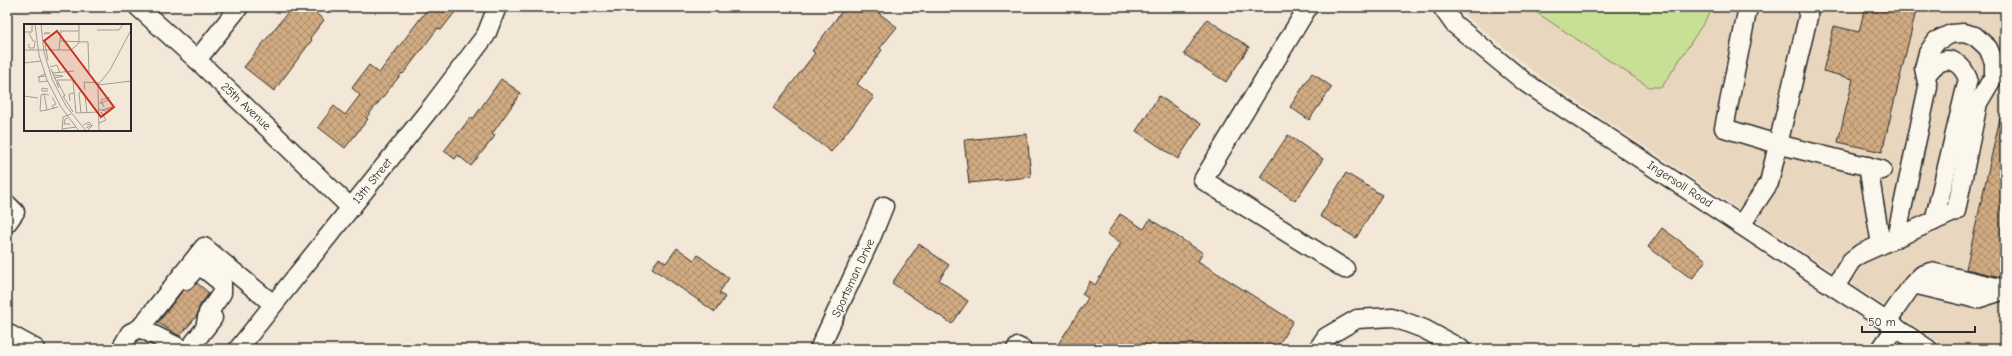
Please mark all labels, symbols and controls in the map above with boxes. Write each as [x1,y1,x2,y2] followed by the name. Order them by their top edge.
[24,24,131,131] inset map
[218,79,274,133] street label: 25th Avenue
[349,155,395,207] street label: 13th Street
[1645,158,1715,210] street label: Ingersoll Road
[829,236,877,320] street label: Sportsman Drive
[1862,308,1975,334] scale bar
[1868,315,1896,329] text: 50 m

